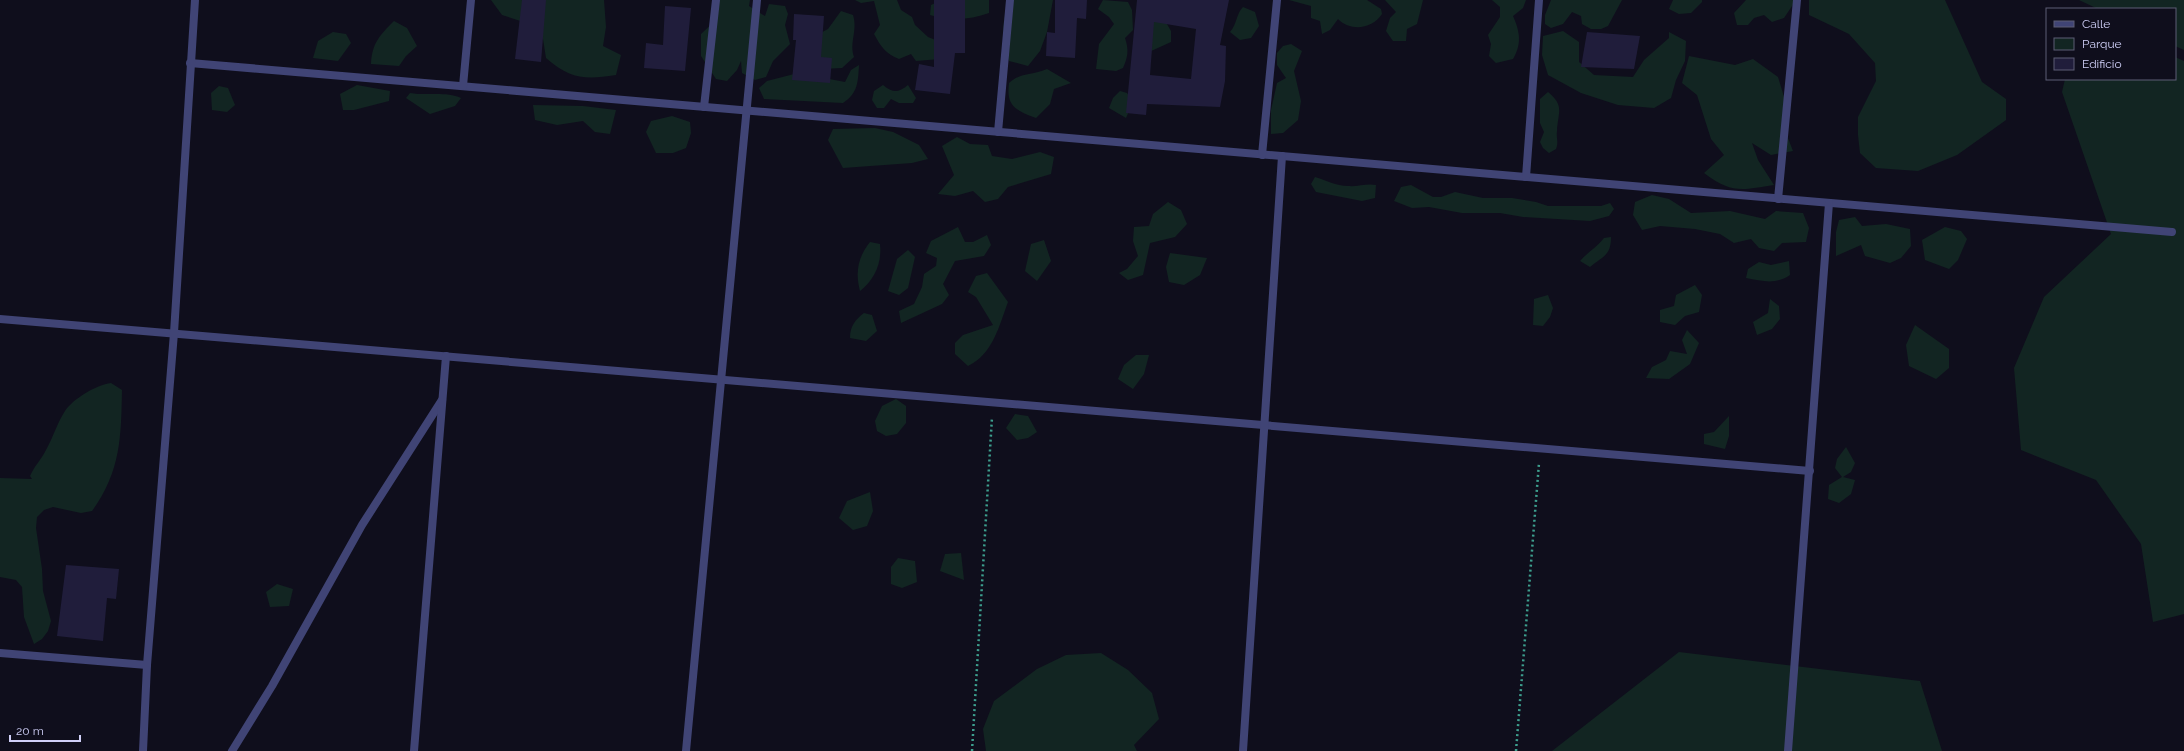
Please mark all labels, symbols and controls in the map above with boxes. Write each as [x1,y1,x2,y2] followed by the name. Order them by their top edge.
[2046,8,2176,80] legend
[2082,17,2110,31] text: Calle
[2082,37,2122,51] text: Parque
[2082,57,2122,71] text: Edificio
[10,717,80,743] scale bar
[16,724,44,738] text: 20 m

